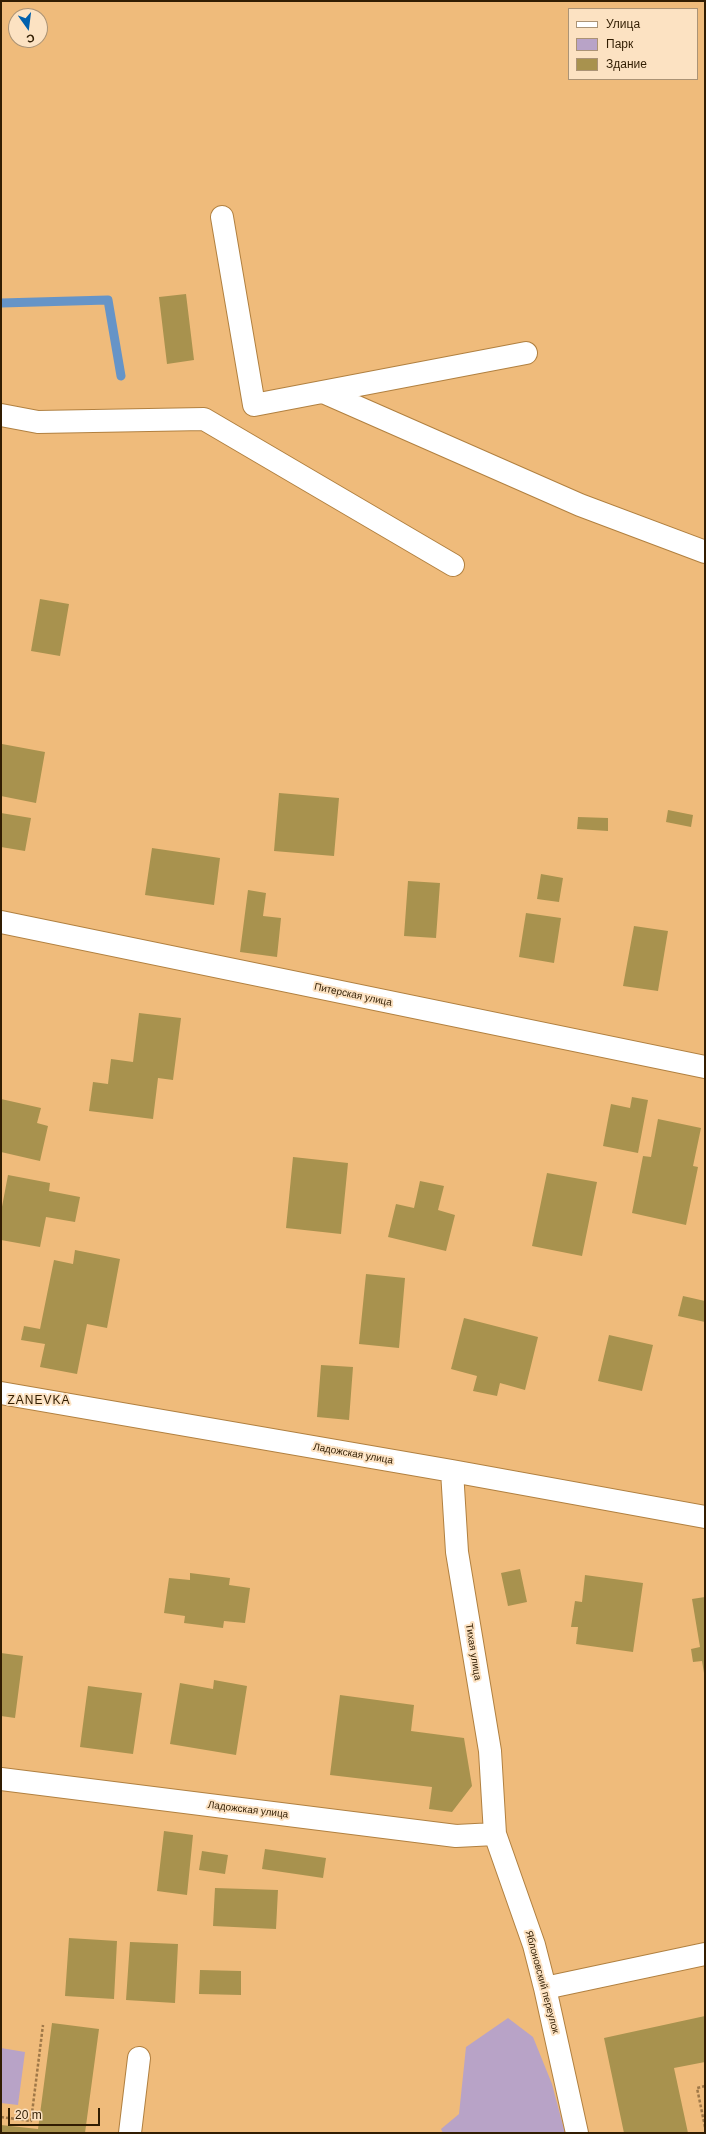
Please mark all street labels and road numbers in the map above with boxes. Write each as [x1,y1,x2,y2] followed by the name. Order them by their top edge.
[313,981,393,1009] street label: Питерская улица
[312,1441,394,1467] street label: Ладожская улица
[463,1623,483,1681] street label: Тихая улица
[207,1799,289,1821] street label: Ладожская улица
[522,1929,562,2035] street label: Яблоновский переулок

